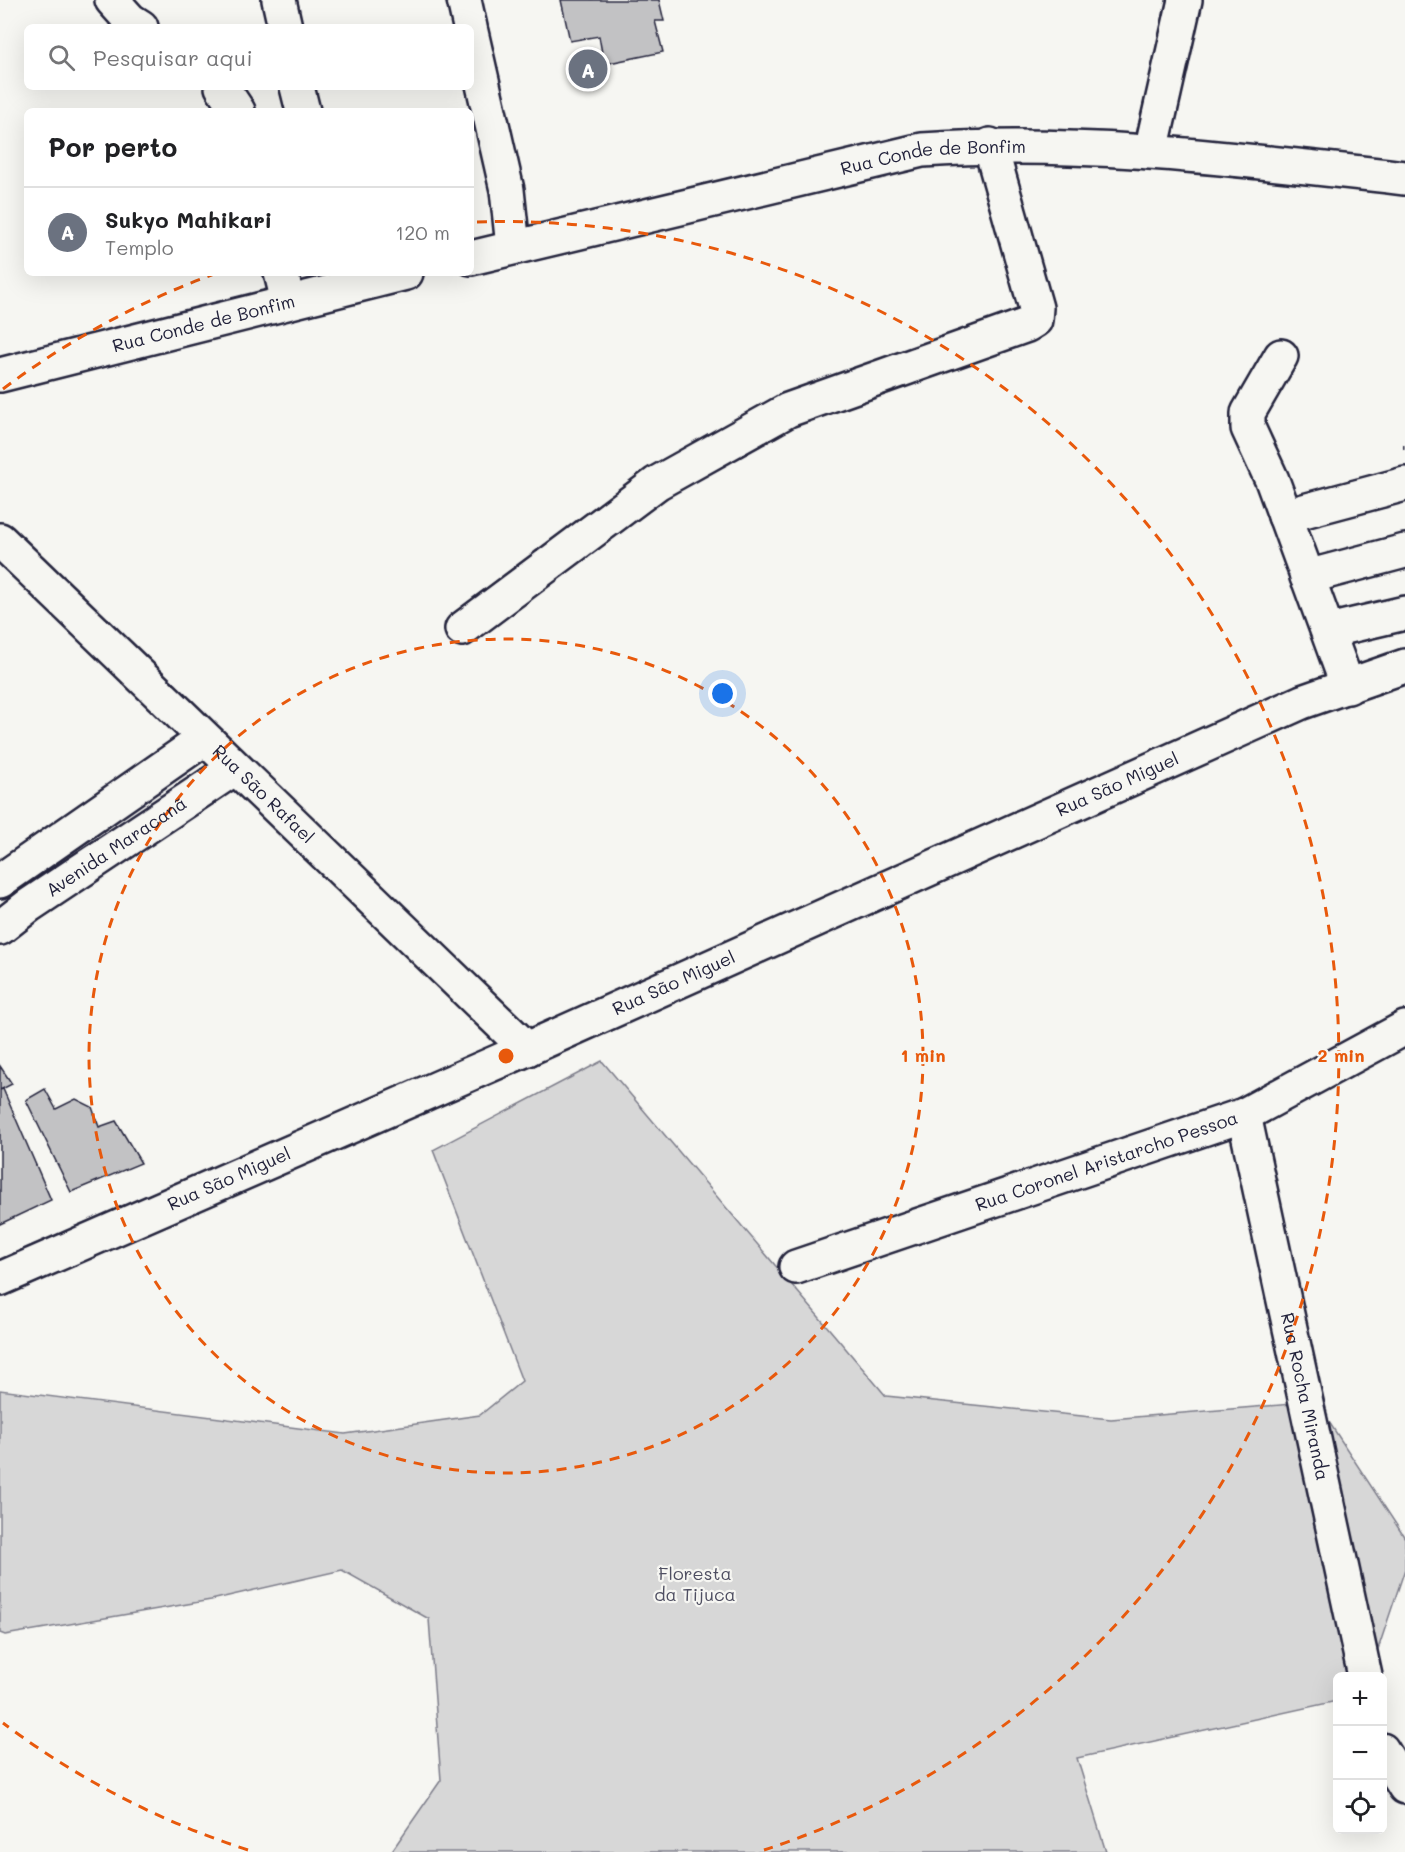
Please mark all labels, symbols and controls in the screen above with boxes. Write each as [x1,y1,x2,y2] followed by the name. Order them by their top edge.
[24,24,474,90] search box
[45,41,78,74] icon: search
[93,43,253,72] text: Pesquisar aqui
[568,46,608,92] pin: A
[48,130,177,164] text: Por perto
[838,134,1026,180] street label: Rua Conde de Bonfim
[105,205,272,234] text: Sukyo Mahikari
[61,219,74,245] text: A
[395,219,450,245] text: 120 m
[105,234,174,260] text: Templo
[110,288,297,357] street label: Rua Conde de Bonfim
[708,679,737,708] your location
[208,739,320,848] street label: Rua São Rafael
[1052,746,1182,822] street label: Rua São Miguel
[41,791,191,902] street label: Avenida Maracanã
[608,944,739,1020] street label: Rua São Miguel
[900,1043,946,1067] text: 1 min
[1317,1043,1365,1067] text: 2 min
[496,1046,516,1066] centre of rings
[972,1105,1241,1216] street label: Rua Coronel Aristarcho Pessoa
[163,1141,294,1215] street label: Rua São Miguel
[1276,1310,1335,1482] street label: Rua Rocha Miranda
[654,1561,736,1606] park label: Floresta da Tijuca
[1333,1672,1387,1834] map controls
[1333,1672,1387,1726] button: +
[1333,1726,1387,1780] button: −
[1333,1780,1387,1834] button: locate

